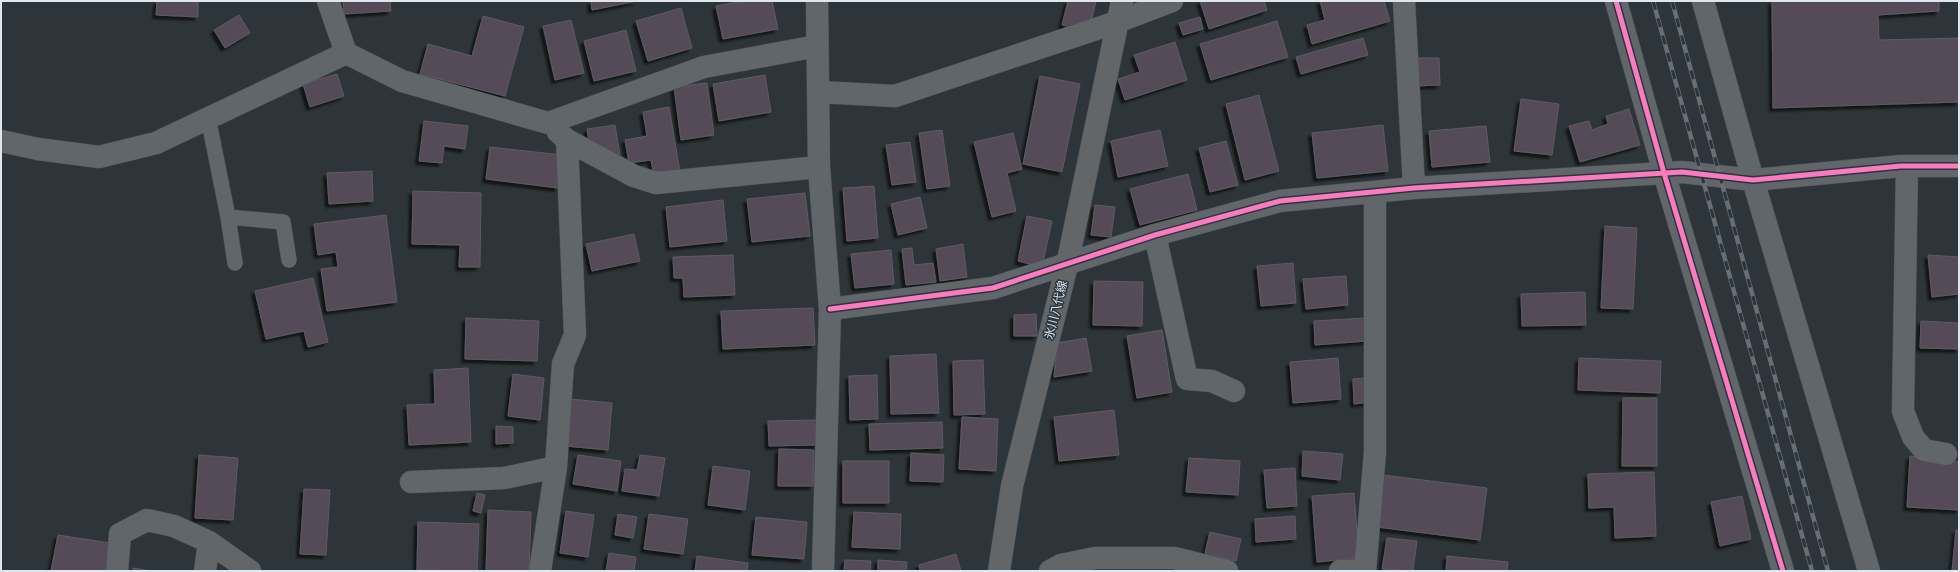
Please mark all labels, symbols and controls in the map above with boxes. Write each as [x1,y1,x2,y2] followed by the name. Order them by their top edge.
[1042,279,1070,341] street label: 氷川八代線

